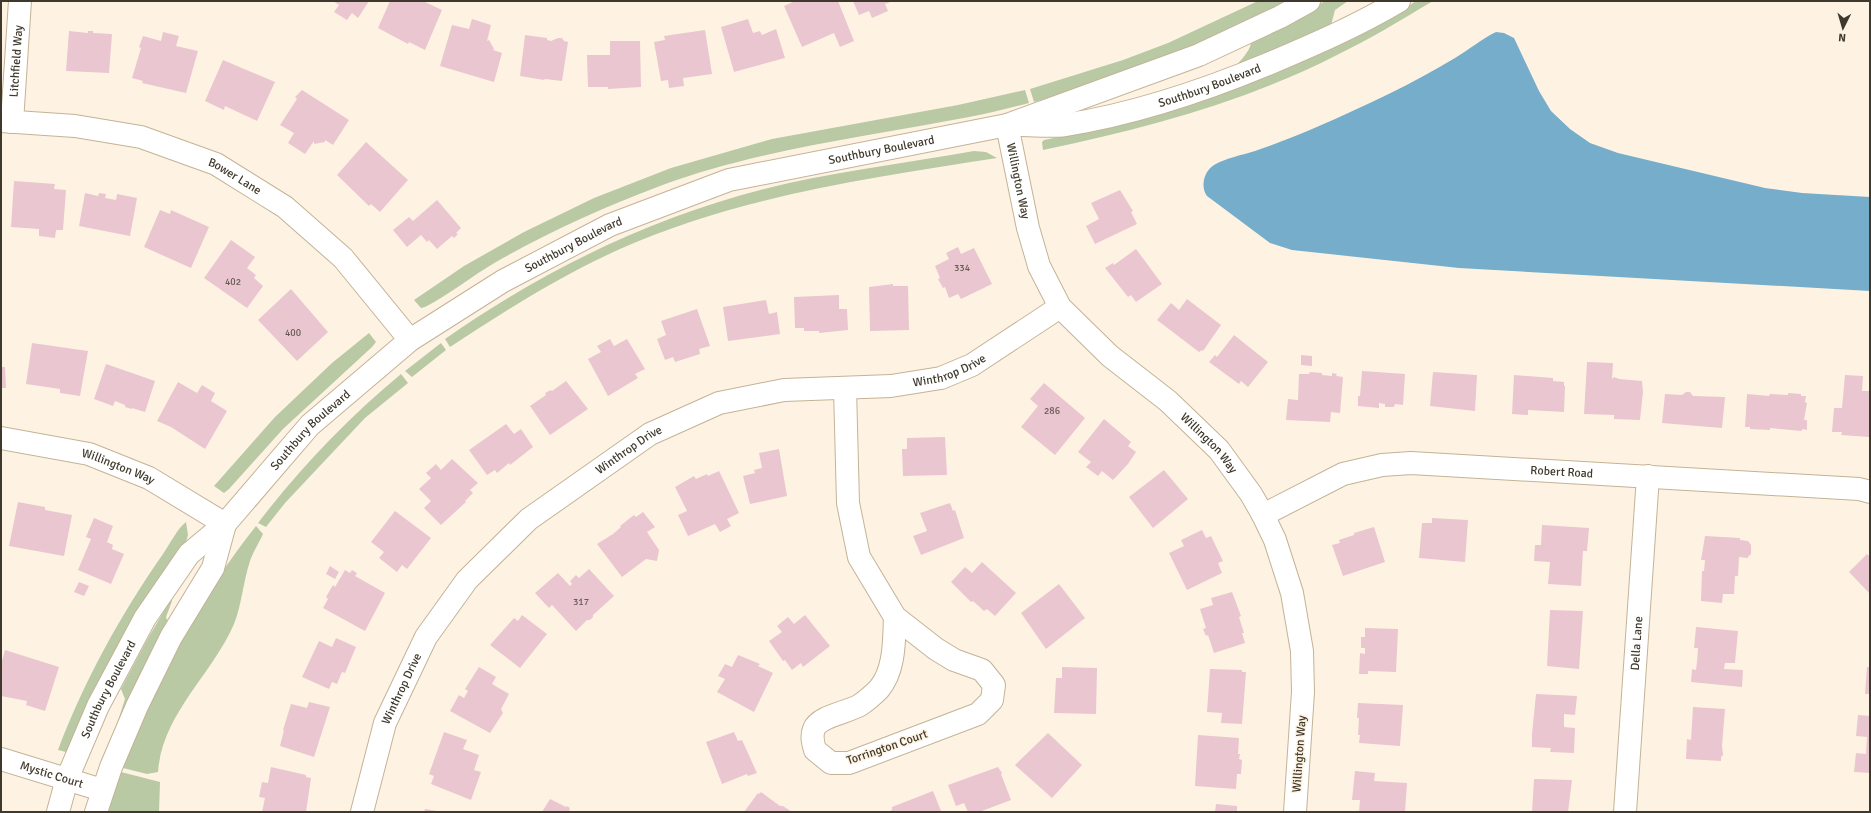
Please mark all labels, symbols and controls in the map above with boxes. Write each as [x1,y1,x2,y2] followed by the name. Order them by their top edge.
[1823,8,1863,48] north arrow
[7,24,26,98] street label: Litchfield Way
[1838,31,1847,44] text: N
[1157,61,1263,111] street label: Southbury Boulevard
[827,133,936,168] street label: Southbury Boulevard
[1003,142,1033,221] street label: Willington Way
[206,155,264,198] street label: Bower Lane
[522,214,624,276] street label: Southbury Boulevard
[954,262,971,274] house number: 334
[225,276,241,288] house number: 402
[285,327,301,339] house number: 400
[912,351,989,390] street label: Winthrop Drive
[267,387,354,474] street label: Southbury Boulevard
[1044,405,1060,417] house number: 286
[1177,410,1241,477] street label: Willington Way
[593,423,664,478] street label: Winthrop Drive
[81,446,158,488] street label: Willington Way
[1530,463,1594,482] street label: Robert Road
[573,596,589,608] house number: 317
[1628,616,1646,671] street label: Della Lane
[78,638,140,741] street label: Southbury Boulevard
[378,651,425,727] street label: Winthrop Drive
[1289,715,1310,793] street label: Willington Way
[845,727,930,768] street label: Torrington Court
[18,758,85,792] street label: Mystic Court

